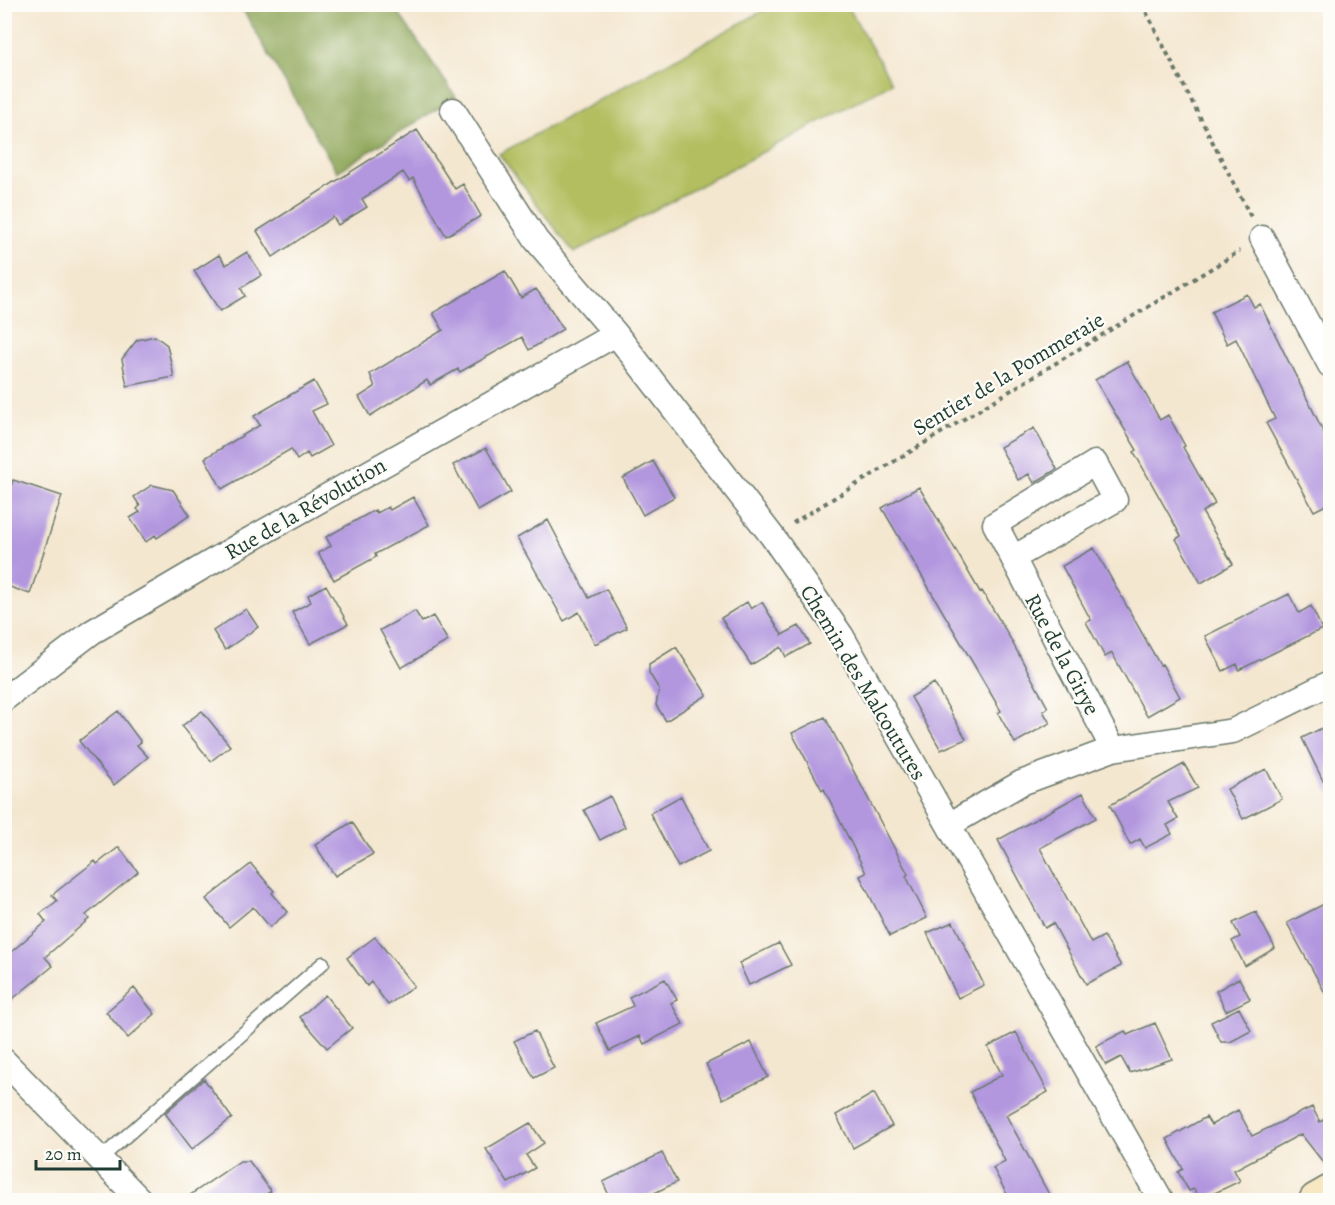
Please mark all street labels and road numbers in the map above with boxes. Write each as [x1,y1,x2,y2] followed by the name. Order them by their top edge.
[907,305,1110,443] street label: Sentier de la Pommeraie
[219,450,392,567] street label: Rue de la Révolution
[793,579,933,786] street label: Chemin des Malcoutures
[1018,589,1107,720] street label: Rue de la Girye

